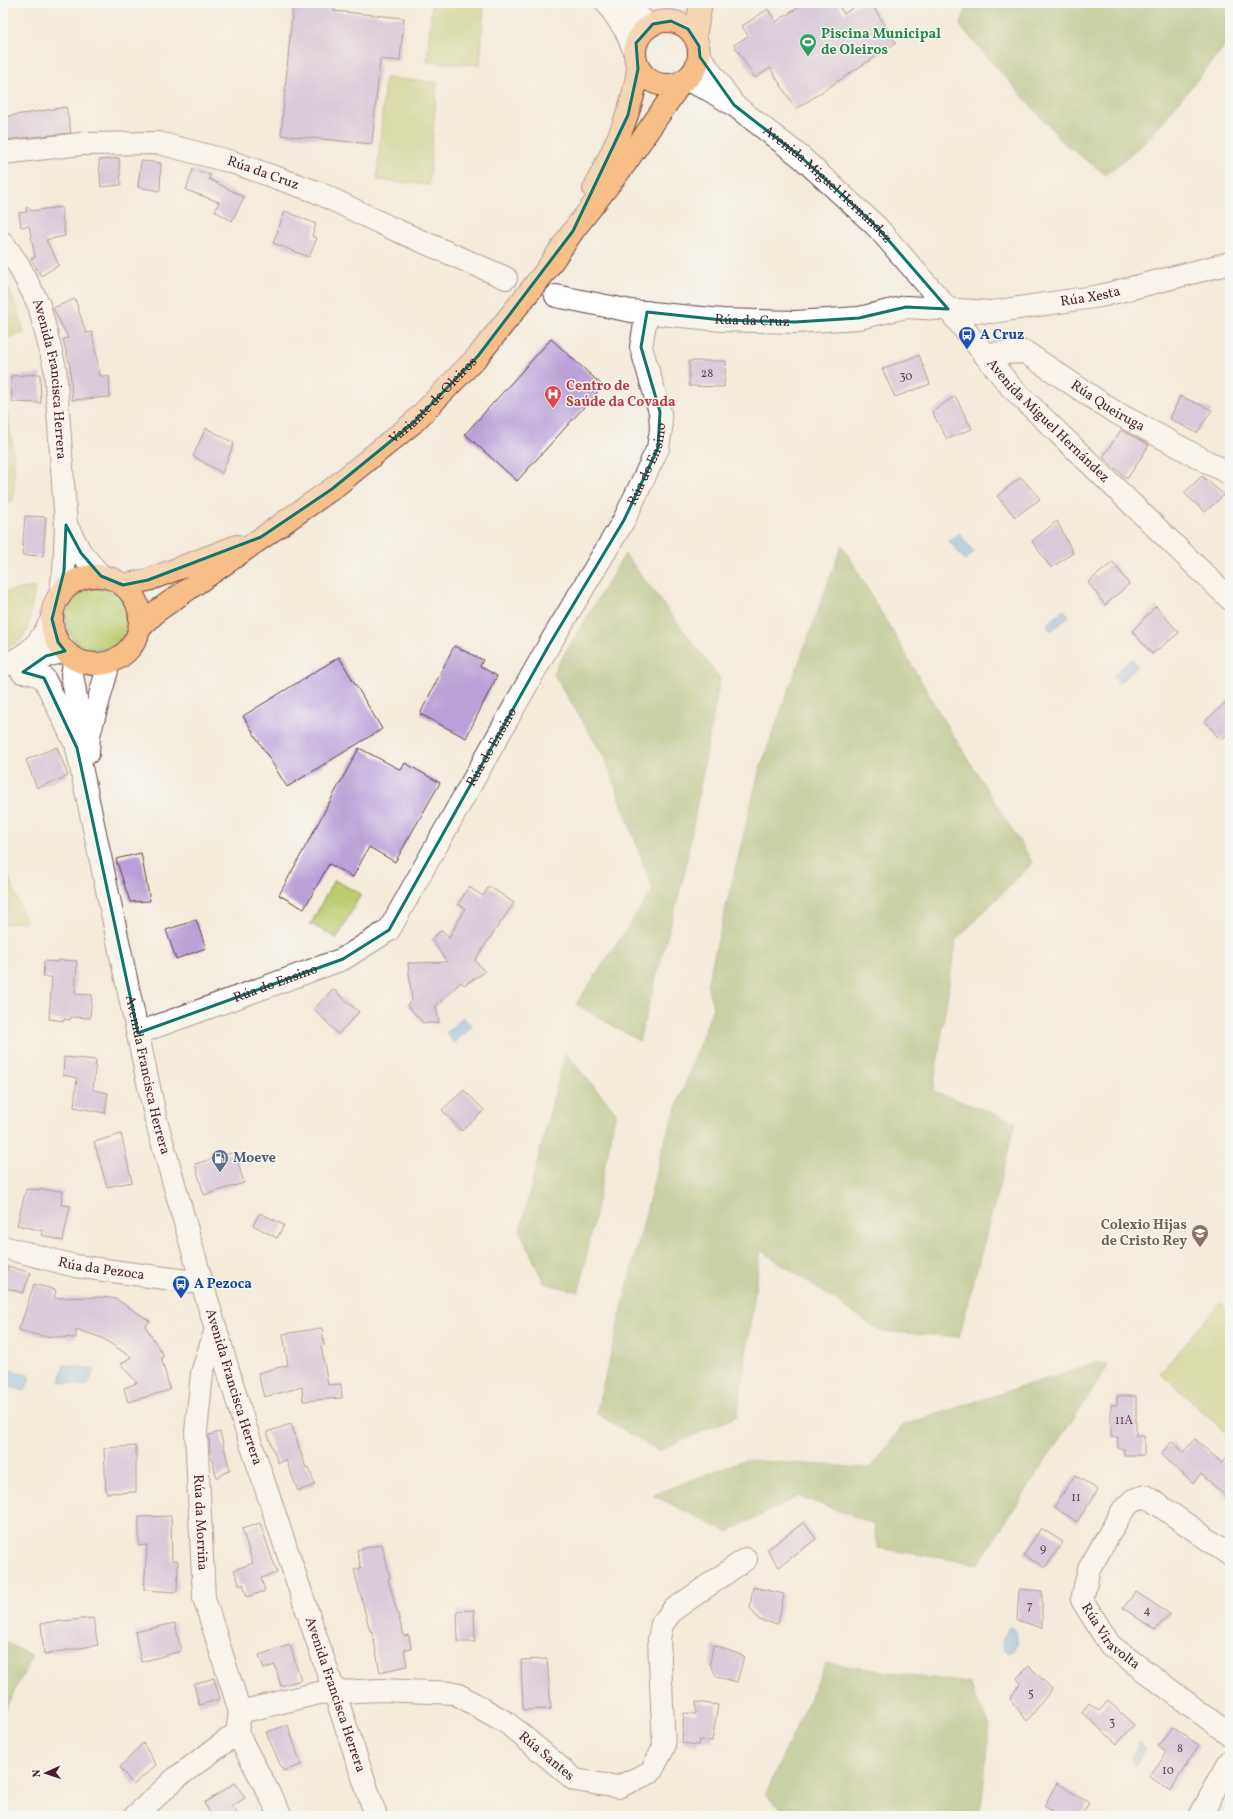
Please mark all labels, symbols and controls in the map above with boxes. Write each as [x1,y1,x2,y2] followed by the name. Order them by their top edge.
[821,25,941,60] place label: Piscina Municipal de Oleiros
[798,32,818,57] sports icon: Piscina Municipal de Oleiros
[759,121,896,247] street label: Avenida Miguel Hernández
[225,152,302,194] street label: Rúa da Cruz
[1059,282,1122,311] street label: Rúa Xesta
[28,295,71,460] street label: Avenida Francisca Herrera
[714,310,790,331] street label: Rúa da Cruz
[957,325,977,350] bus stop icon: A Cruz
[980,326,1024,345] place label: A Cruz
[385,353,482,448] street label: Variante de Oleiros
[982,355,1114,487] street label: Avenida Miguel Hernández
[701,366,713,382] house number: 28
[899,369,913,385] house number: 30
[1067,376,1148,436] street label: Rúa Queiruga
[566,377,676,412] place label: Centro de Saúde da Covada
[543,384,563,409] hospital icon: Centro de Saúde da Covada
[623,422,671,509] street label: Rúa do Ensino
[462,704,522,790] street label: Rúa do Ensino
[231,960,320,1007] street label: Rúa do Ensino
[120,993,175,1157] street label: Avenida Francisca Herrera
[210,1148,230,1173] fuel station icon: Moeve
[233,1149,276,1168] place label: Moeve
[1101,1216,1187,1251] place label: Colexio Hijas de Cristo Rey
[1190,1223,1210,1248] school or university icon: Colexio Hijas de Cristo Rey
[56,1252,146,1285] street label: Rúa da Pezoca
[171,1274,191,1299] bus stop icon: A Pezoca
[194,1275,252,1294] place label: A Pezoca
[201,1306,267,1468] street label: Avenida Francisca Herrera
[1115,1413,1133,1429] house number: 11A
[189,1474,212,1571] street label: Rúa da Morriña
[1071,1490,1081,1506] house number: 11
[1040,1541,1046,1557] house number: 9
[1027,1598,1033,1614] house number: 7
[1077,1599,1144,1674] street label: Rúa Viravolta
[1143,1603,1151,1619] house number: 4
[300,1614,370,1775] street label: Avenida Francisca Herrera
[1028,1686,1034,1702] house number: 5
[1109,1715,1115,1731] house number: 3
[514,1727,579,1785] street label: Rúa Santes
[1177,1741,1183,1757] house number: 8
[26,1753,66,1793] north arrow
[1162,1763,1174,1779] house number: 10
[30,1769,45,1778] text: N

